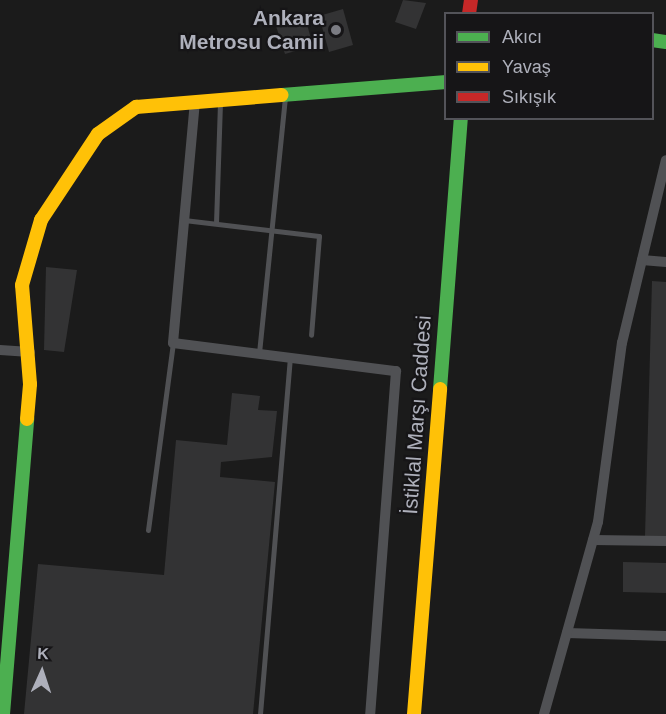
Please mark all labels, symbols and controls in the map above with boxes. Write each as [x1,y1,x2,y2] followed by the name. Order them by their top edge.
[179,5,324,55] place label: Ankara Metrosu Camii
[444,12,654,120] legend
[329,23,343,37] marker: Ankara Metrosu Camii
[502,27,542,47] text: Akıcı
[502,57,551,77] text: Yavaş
[502,87,556,107] text: Sıkışık
[397,315,437,515] street label: İstiklal Marşı Caddesi
[12,642,72,702] north arrow
[37,645,49,662] text: K

